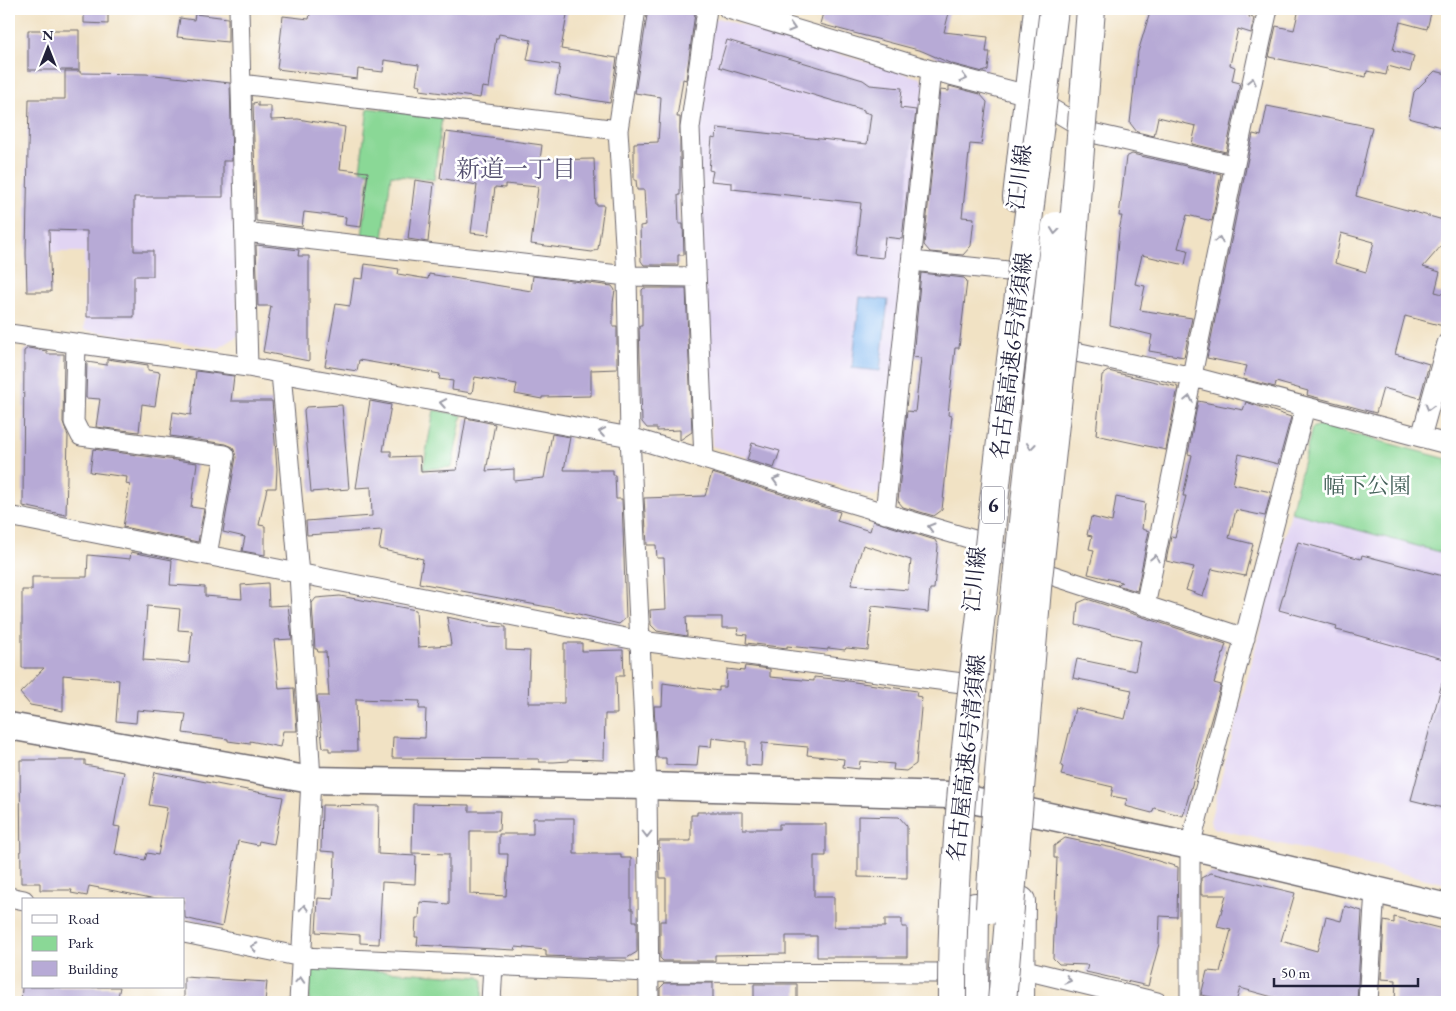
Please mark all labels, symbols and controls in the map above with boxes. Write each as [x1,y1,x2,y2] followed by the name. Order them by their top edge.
[22,22,72,72] north arrow
[787,22,795,32] one-way arrow
[42,26,54,44] text: N
[960,73,968,83] one-way arrow
[1246,76,1257,85] one-way arrow
[1001,143,1038,212] street label: 江川線
[456,153,576,184] district label: 新道一丁目
[1050,227,1061,235] one-way arrow
[1213,235,1224,244] one-way arrow
[984,251,1039,461] street label: 名古屋高速6号清須線
[1183,395,1193,404] one-way arrow
[438,398,447,408] one-way arrow
[1425,402,1435,410] one-way arrow
[598,427,607,437] one-way arrow
[1026,442,1037,450] one-way arrow
[1323,471,1411,500] park label: 幅下公園
[772,476,780,486] one-way arrow
[982,486,1004,524] road number: 6
[928,523,936,533] one-way arrow
[957,545,992,613] street label: 江川線
[1149,554,1160,563] one-way arrow
[941,653,992,863] street label: 名古屋高速6号清須線
[642,831,652,839] one-way arrow
[22,898,185,988] legend
[299,904,310,912] one-way arrow
[68,909,100,928] text: Road
[68,933,95,952] text: Park
[250,942,258,953] one-way arrow
[1274,956,1417,988] scale bar
[68,959,118,978] text: Building
[1281,963,1310,982] text: 50 m
[1064,974,1073,985] one-way arrow
[295,975,306,983] one-way arrow

